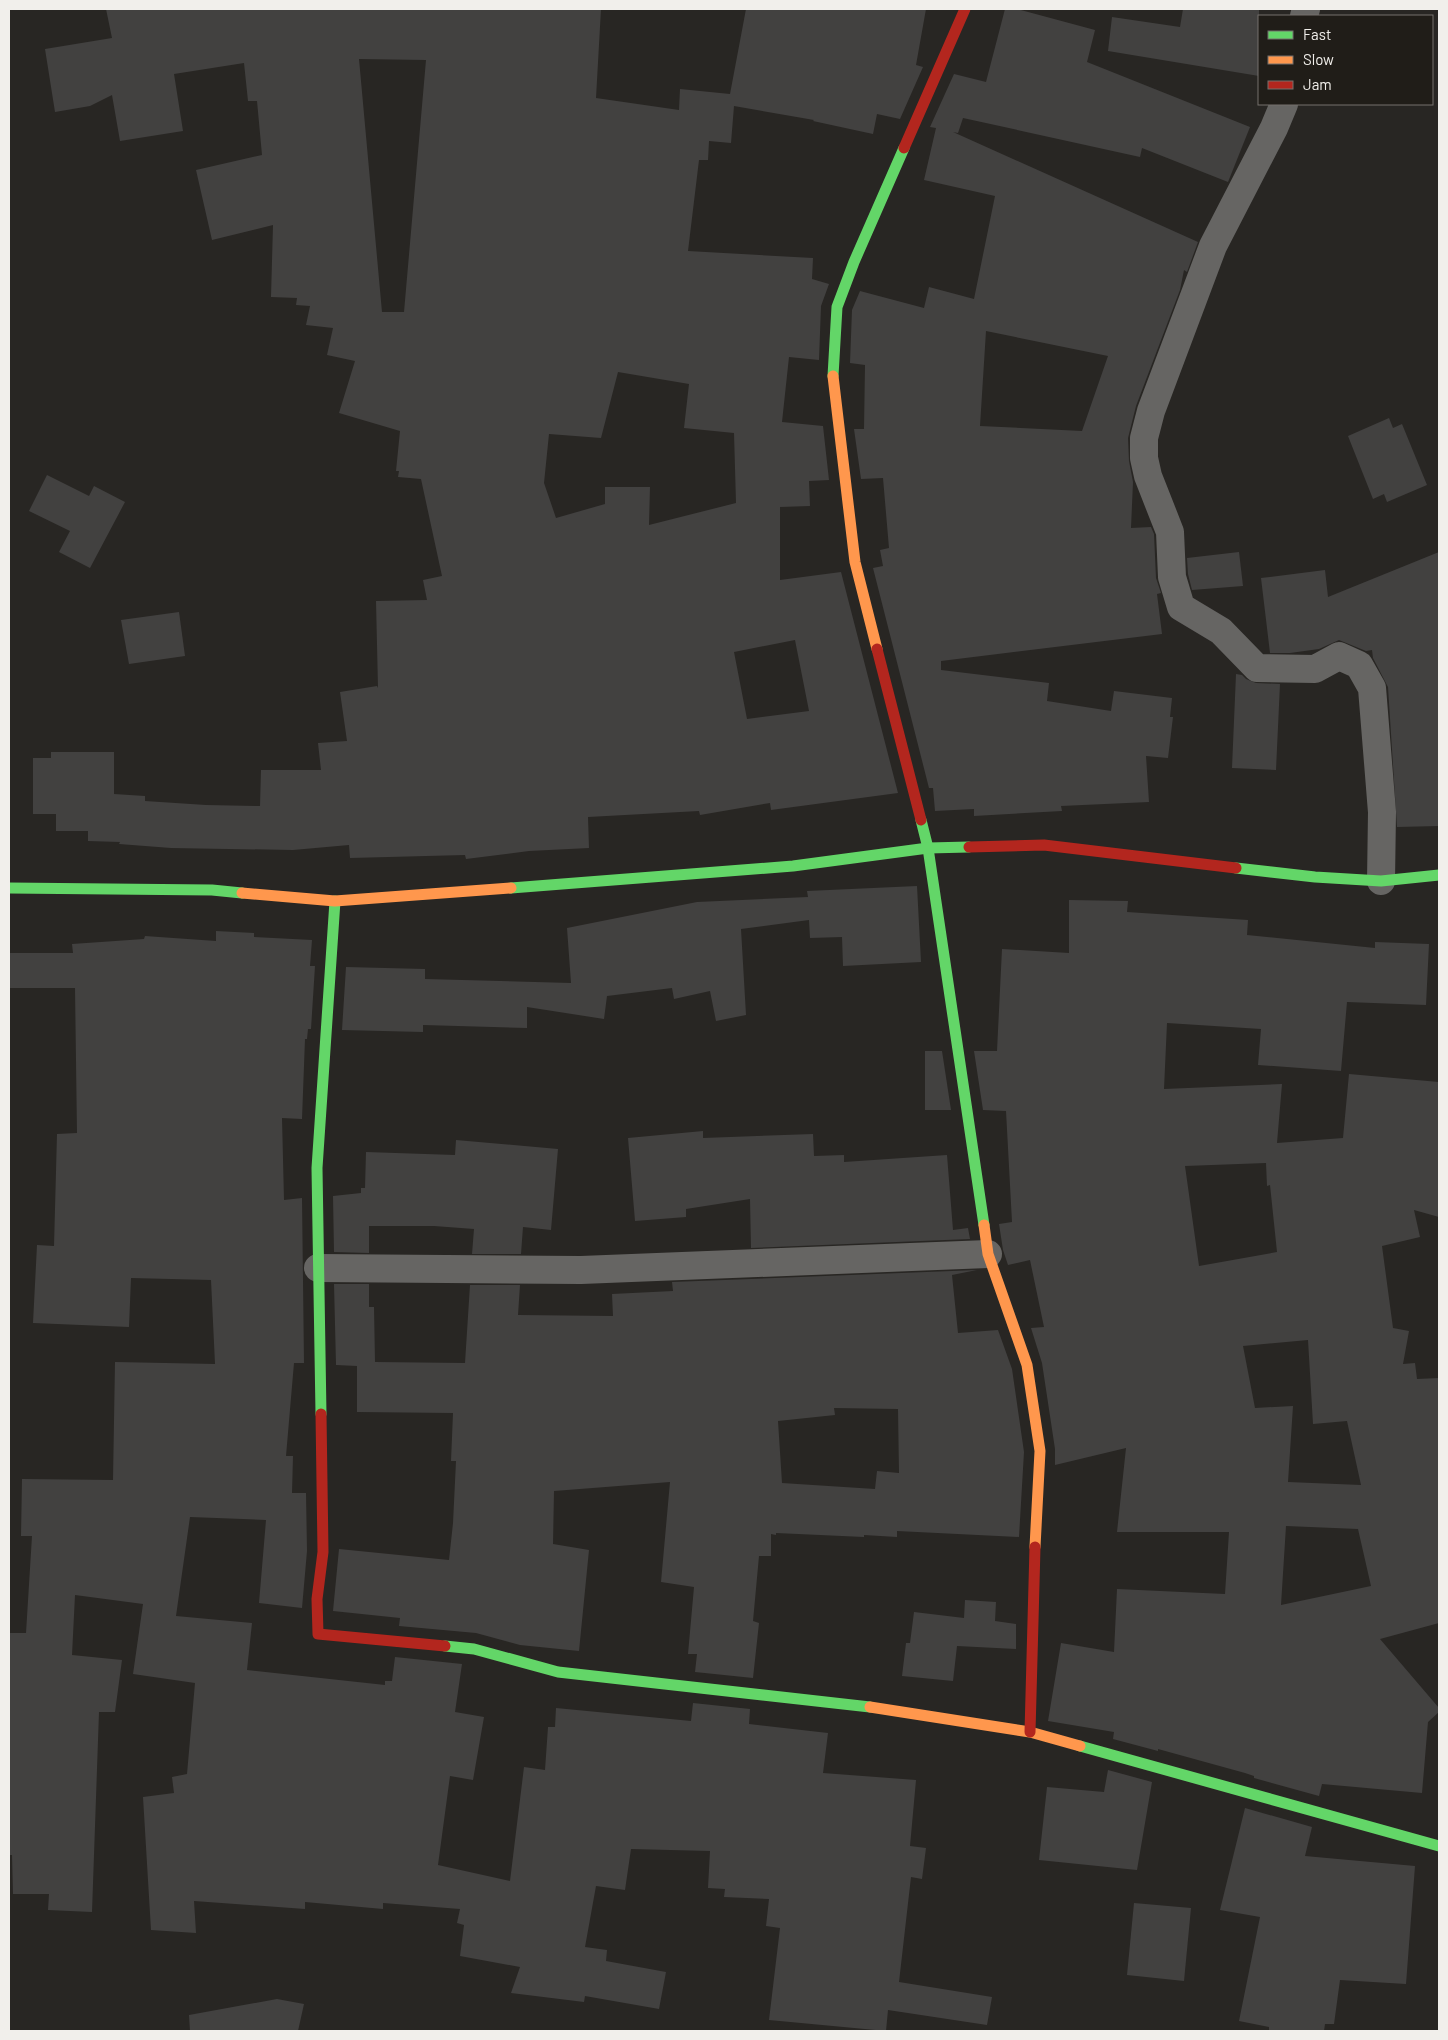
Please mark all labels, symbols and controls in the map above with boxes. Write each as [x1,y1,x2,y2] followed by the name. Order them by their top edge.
[1258,15,1433,105] legend
[1303,25,1331,43] text: Fast
[1303,50,1334,68] text: Slow
[1303,75,1332,93] text: Jam

